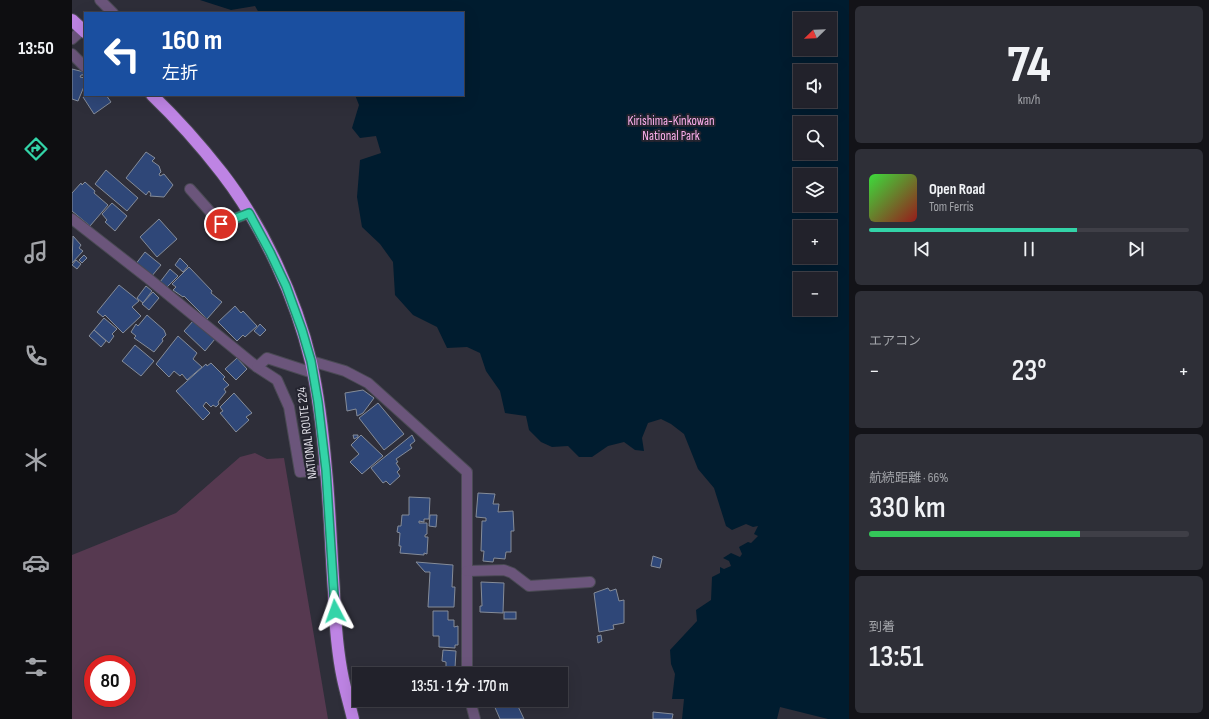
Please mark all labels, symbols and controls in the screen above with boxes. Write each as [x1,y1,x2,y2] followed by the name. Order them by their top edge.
[793,12,837,56] north arrow
[793,12,837,316] map controls
[162,24,222,57] text: 160 m
[96,28,148,80] icon: left
[1007,34,1051,97] text: 74
[18,38,54,59] text: 13:50
[162,63,198,84] text: 左折
[793,64,837,108] button: sound
[1018,92,1040,108] text: km/h
[628,113,714,144] park label: Kirishima-Kinkowan National Park
[793,116,837,160] button: search
[22,135,50,163] icon: directions
[793,168,837,212] button: layers
[929,180,985,199] text: Open Road
[929,199,974,215] text: Tom Ferris
[204,207,238,241] pin
[210,213,232,235] icon: arrive
[793,220,837,264] button: +
[22,238,50,266] icon: music
[911,238,933,260] icon: previous
[1018,238,1040,260] icon: pause
[1125,238,1147,260] icon: next
[793,272,837,316] button: −
[869,333,921,349] text: エアコン
[22,342,50,370] icon: phone
[1011,353,1047,389] text: 23°
[869,358,880,385] text: −
[1178,358,1189,385] text: +
[293,386,321,480] street label: NATIONAL ROUTE 224
[22,446,50,474] icon: climate
[869,470,949,486] text: 航続距離 · 66%
[869,490,946,526] text: 330 km
[22,549,50,577] icon: car
[314,590,356,632] position arrow
[869,619,895,635] text: 到着
[869,639,923,675] text: 13:51
[22,653,50,681] icon: filters
[84,655,136,707] speed limit sign: 80
[411,677,509,696] text: 13:51 · 1 分 · 170 m

